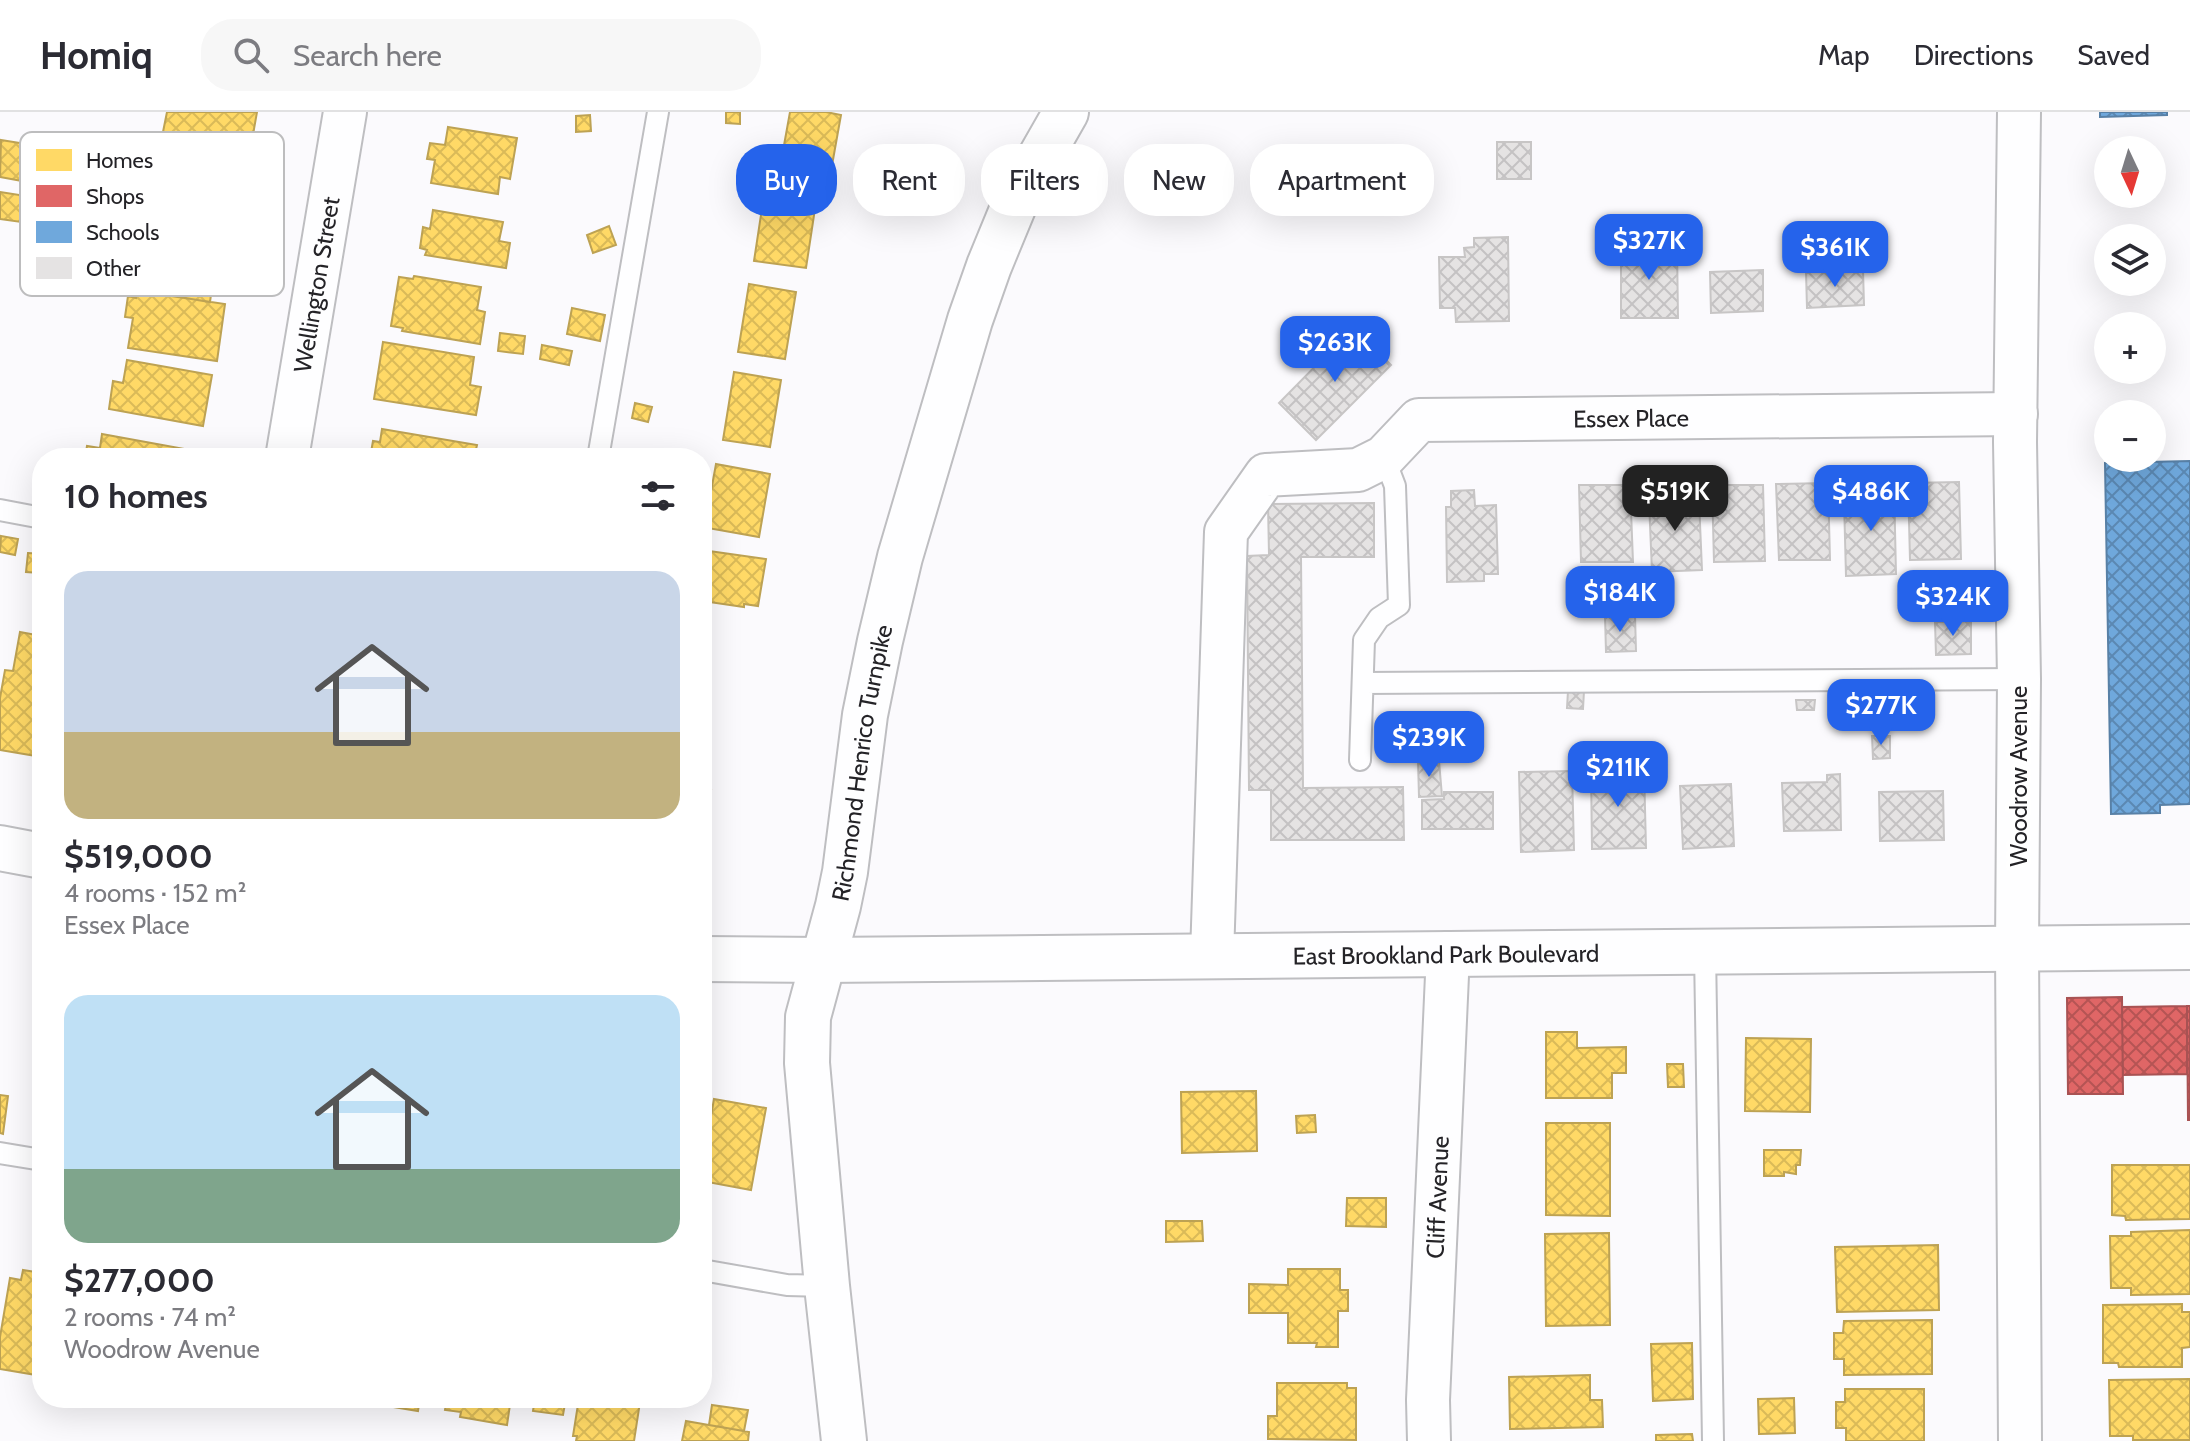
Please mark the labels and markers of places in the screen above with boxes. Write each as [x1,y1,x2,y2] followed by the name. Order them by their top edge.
[1593,214,1705,282] pin: $327K
[1779,221,1891,289] pin: $361K
[1279,316,1391,384] pin: $263K
[1619,465,1731,533] pin: $519K
[1815,465,1927,533] pin: $486K
[1564,566,1676,634] pin: $184K
[1897,570,2009,638] pin: $324K
[1825,679,1937,747] pin: $277K
[1373,711,1485,779] pin: $239K
[1562,741,1674,809] pin: $211K

